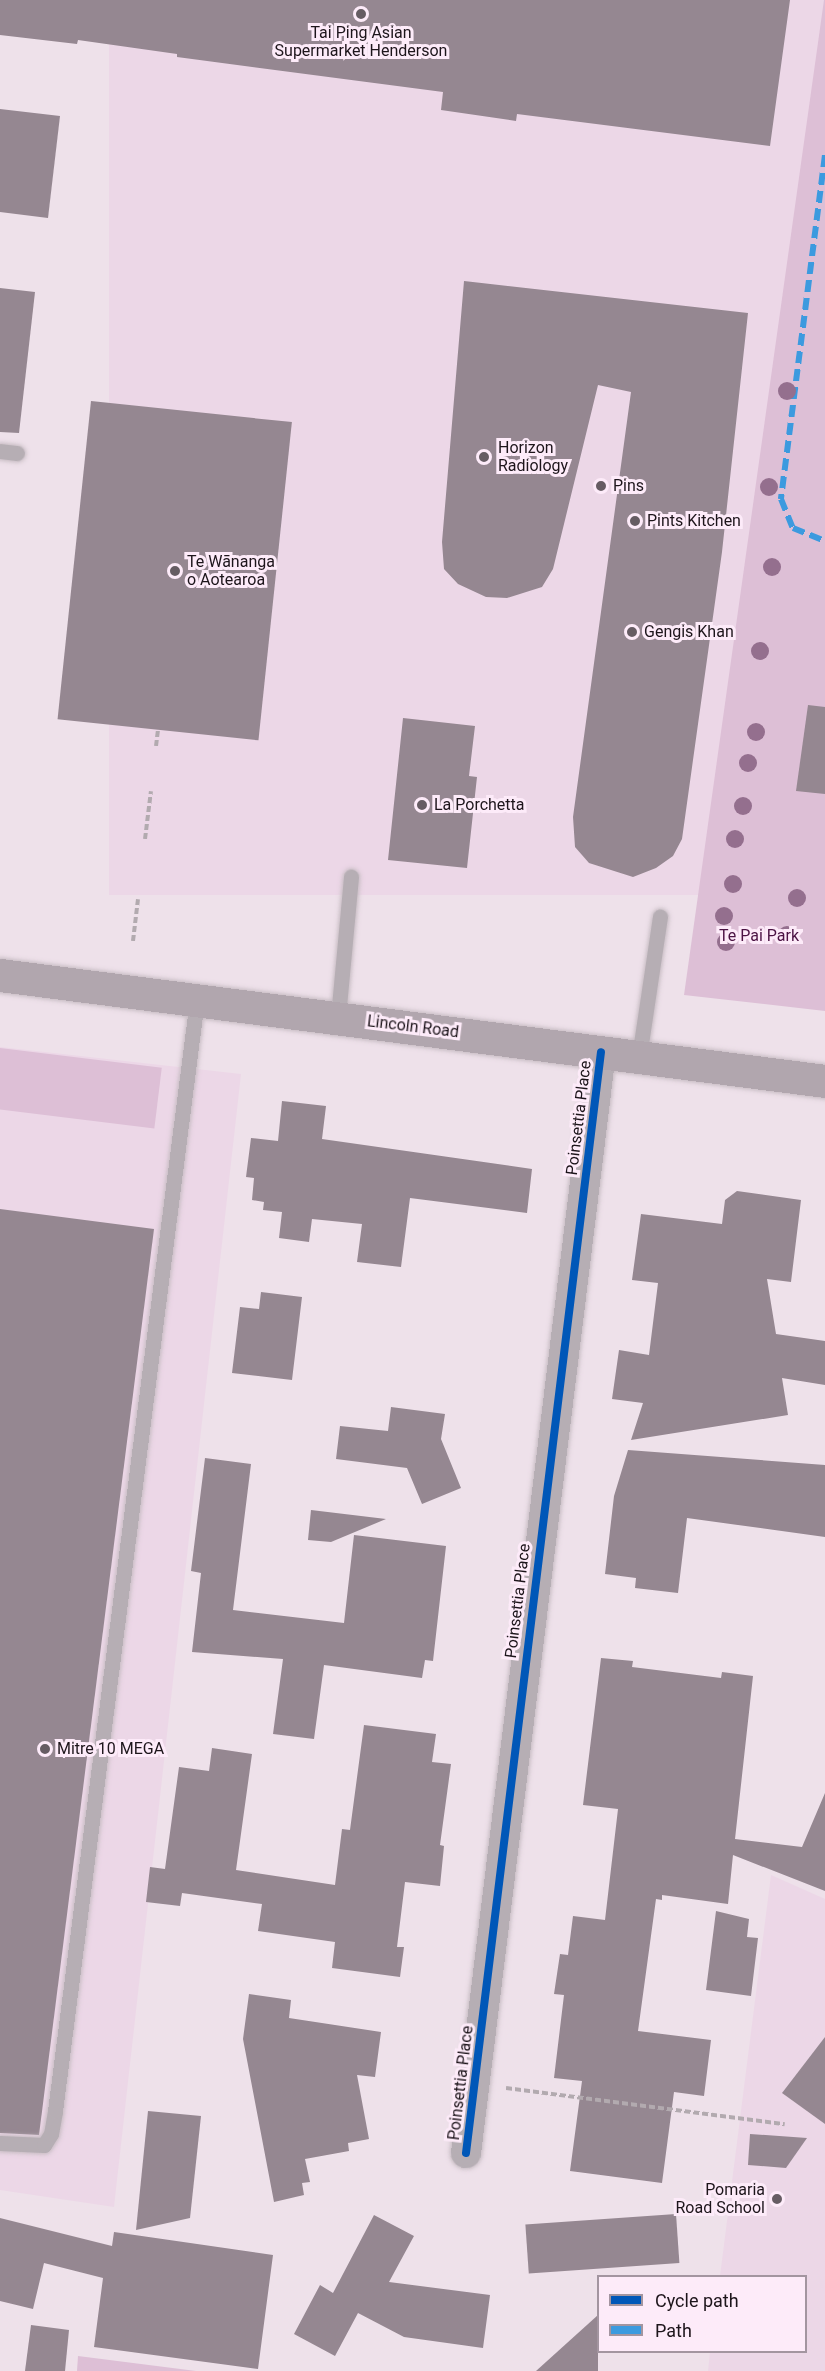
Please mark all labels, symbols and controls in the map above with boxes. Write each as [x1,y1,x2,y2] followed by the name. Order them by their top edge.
[354,7,368,21] marker: Tai Ping Asian Supermarket Henderson
[275,23,447,61] place label: Tai Ping Asian Supermarket Henderson
[498,438,568,476] place label: Horizon Radiology
[475,448,493,466] marker: Horizon Radiology
[613,476,644,496] place label: Pins
[594,479,608,493] marker: Pins
[647,511,741,531] place label: Pints Kitchen
[628,514,642,528] marker: Pints Kitchen
[187,552,275,590] place label: Te Wānanga o Aotearoa
[168,564,182,578] marker: Te Wānanga o Aotearoa
[644,622,734,642] place label: Gengis Khan
[625,625,639,639] marker: Gengis Khan
[434,795,525,815] place label: La Porchetta
[415,798,429,812] marker: La Porchetta
[719,926,799,946] park label: Te Pai Park
[366,1012,460,1042] street label: Lincoln Road
[562,1060,596,1176] street label: Poinsettia Place
[501,1543,535,1659] street label: Poinsettia Place
[57,1739,164,1759] place label: Mitre 10 MEGA
[38,1742,52,1756] marker: Mitre 10 MEGA
[444,2025,478,2141] street label: Poinsettia Place
[675,2180,765,2218] place label: Pomaria Road School
[770,2192,784,2206] marker: Pomaria Road School
[597,2275,807,2353] legend
[655,2290,739,2311] text: Cycle path
[655,2320,692,2341] text: Path

